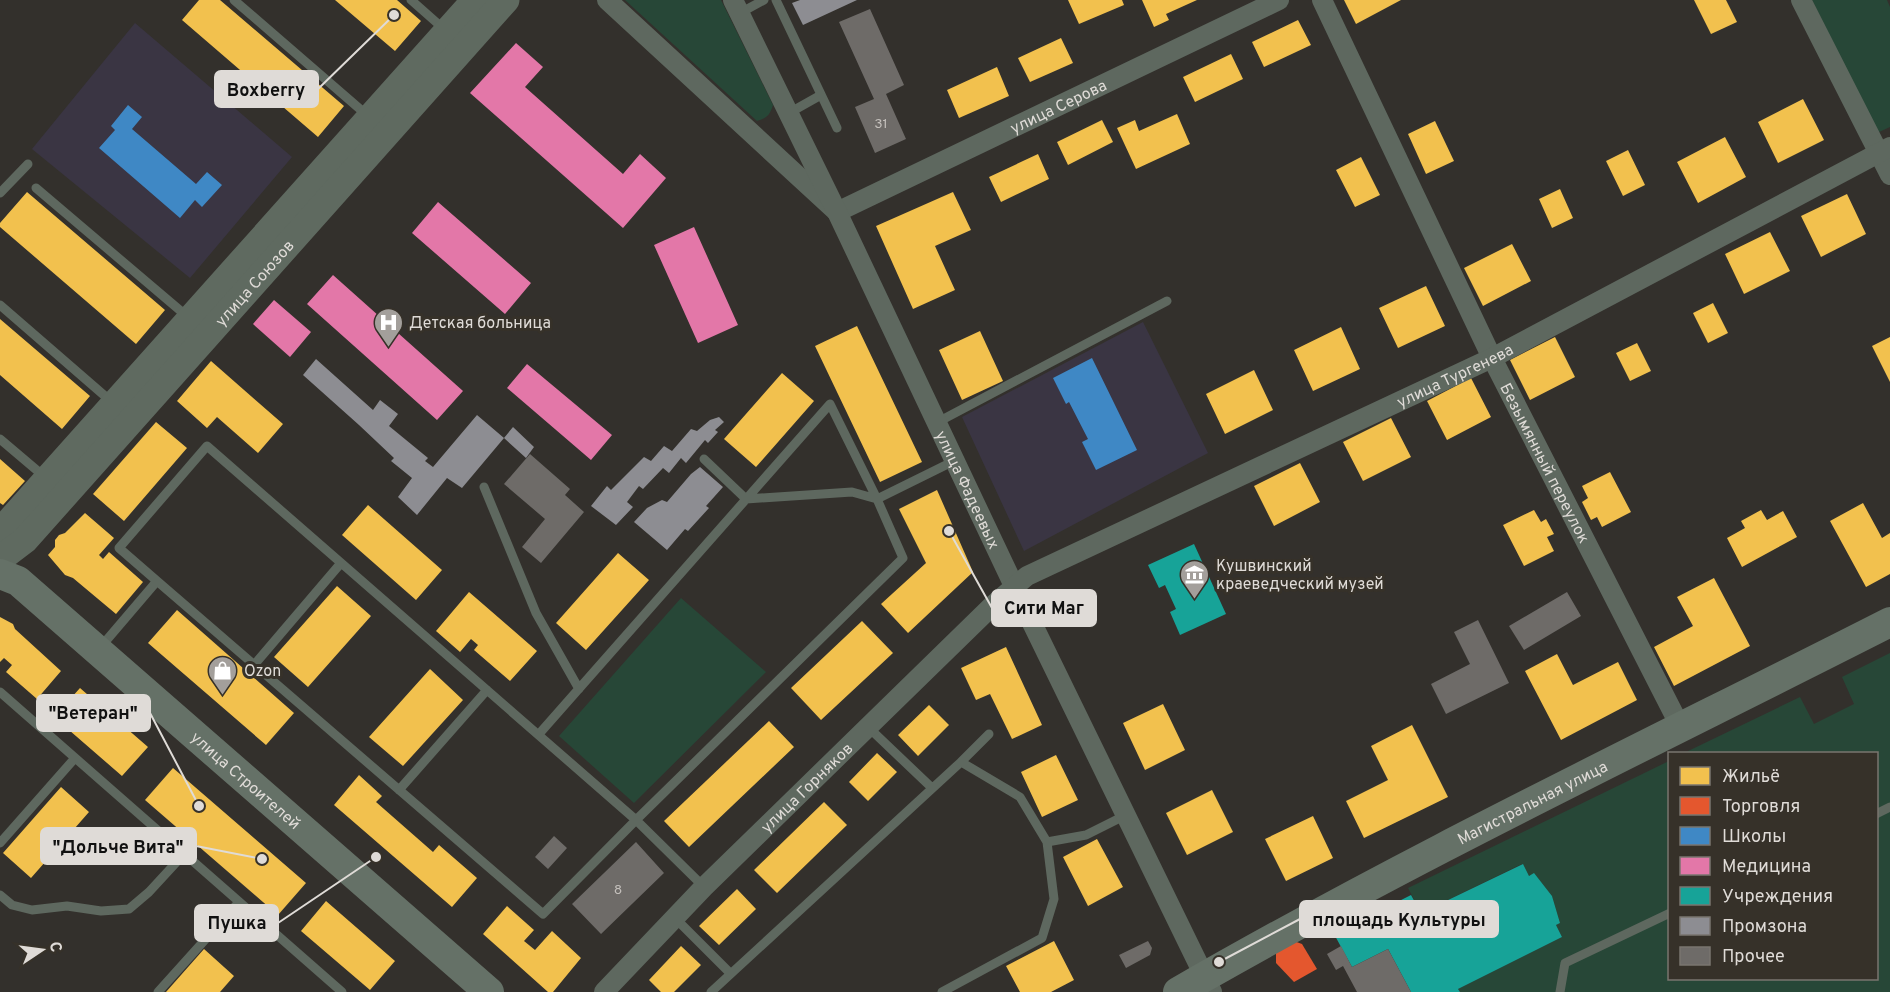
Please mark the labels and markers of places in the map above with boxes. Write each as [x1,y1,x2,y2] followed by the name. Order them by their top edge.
[215,71,318,107] callout: Boxberry
[372,306,404,348] hospital icon: Детская больница
[409,314,551,334] place label: Детская больница
[1216,557,1384,595] place label: Кушвинский краеведческий музей
[1179,558,1211,600] museum icon: Кушвинский краеведческий музей
[992,590,1096,626] callout: Сити Маг
[207,654,239,696] shop icon: Ozon
[244,662,281,682] place label: Ozon
[37,695,150,731] callout: "Ветеран"
[41,828,196,864] callout: "Дольче Вита"
[1300,901,1498,937] callout: площадь Культуры
[195,905,278,941] callout: Пушка

